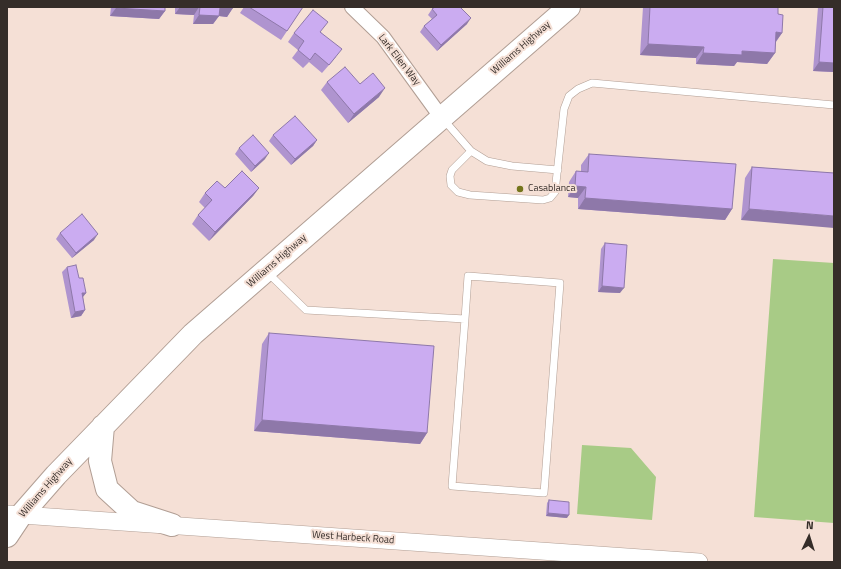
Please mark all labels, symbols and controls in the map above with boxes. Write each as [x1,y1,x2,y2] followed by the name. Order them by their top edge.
[489,19,553,77] street label: Williams Highway
[375,32,423,88] street label: Lark Ellen Way
[528,183,575,195] place label: Casablanca
[515,184,525,194] marker: Casablanca
[245,232,309,290] street label: Williams Highway
[17,456,75,520] street label: Williams Highway
[789,517,829,557] north arrow
[805,517,814,533] text: N
[311,529,395,547] street label: West Harbeck Road

